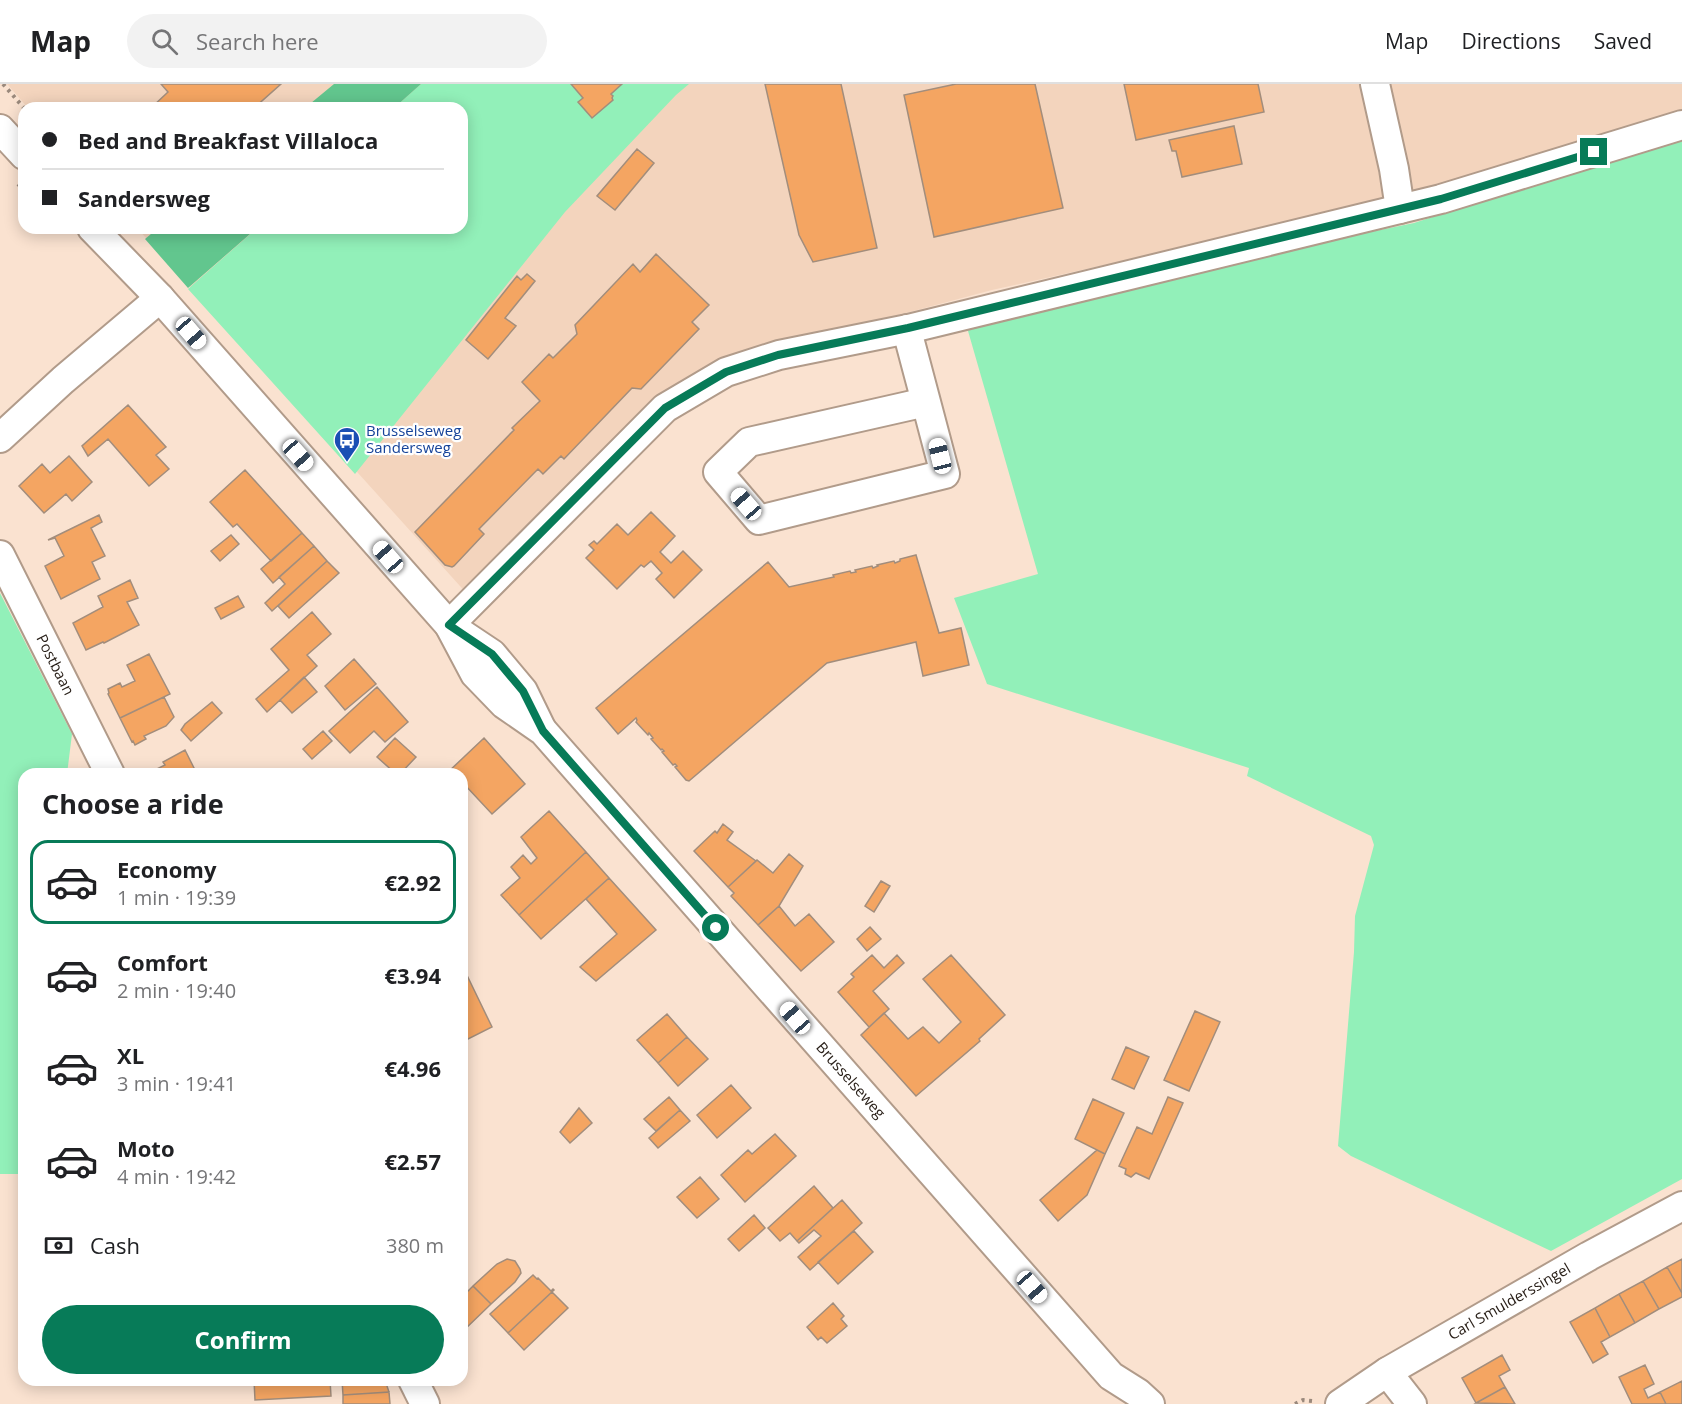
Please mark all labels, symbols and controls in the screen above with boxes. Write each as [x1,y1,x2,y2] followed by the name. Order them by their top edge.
[127,14,547,68] search box
[30,22,91,60] text: Map
[148,25,181,58] icon: search
[196,26,319,56] text: Search here
[1385,27,1428,55] text: Map
[1461,27,1561,55] text: Directions
[1594,27,1652,55] text: Saved
[78,125,378,155] text: Bed and Breakfast Villaloca
[1580,138,1607,165] route end
[78,183,210,213] text: Sandersweg
[172,314,210,352] car
[366,420,461,457] place label: Brusselseweg Sandersweg
[332,425,362,463] bus stop icon: Brusselseweg Sandersweg
[279,436,317,474] car
[927,436,953,476] car
[727,485,765,523] car
[369,538,407,576] car
[32,631,80,698] street label: Postbaan
[42,785,224,822] text: Choose a ride
[117,854,216,884] text: Economy
[45,855,99,909] icon: car
[384,867,441,897] text: €2.92
[117,884,236,911] text: 1 min · 19:39
[702,914,729,941] route start
[117,947,208,977] text: Comfort
[45,948,99,1002] icon: car
[384,960,441,990] text: €3.94
[117,977,236,1004] text: 2 min · 19:40
[776,999,814,1037] car
[812,1037,890,1122] street label: Brusselseweg
[117,1040,144,1070] text: XL
[45,1041,99,1095] icon: car
[384,1053,441,1083] text: €4.96
[117,1070,236,1097] text: 3 min · 19:41
[117,1133,175,1163] text: Moto
[45,1134,99,1188] icon: car
[384,1146,441,1176] text: €2.57
[117,1163,236,1190] text: 4 min · 19:42
[42,1229,75,1262] icon: cash
[90,1230,140,1260] text: Cash
[386,1232,444,1259] text: 380 m
[1444,1258,1574,1344] street label: Carl Smulderssingel
[1013,1268,1051,1306] car
[42,1305,444,1374] button: Confirm

